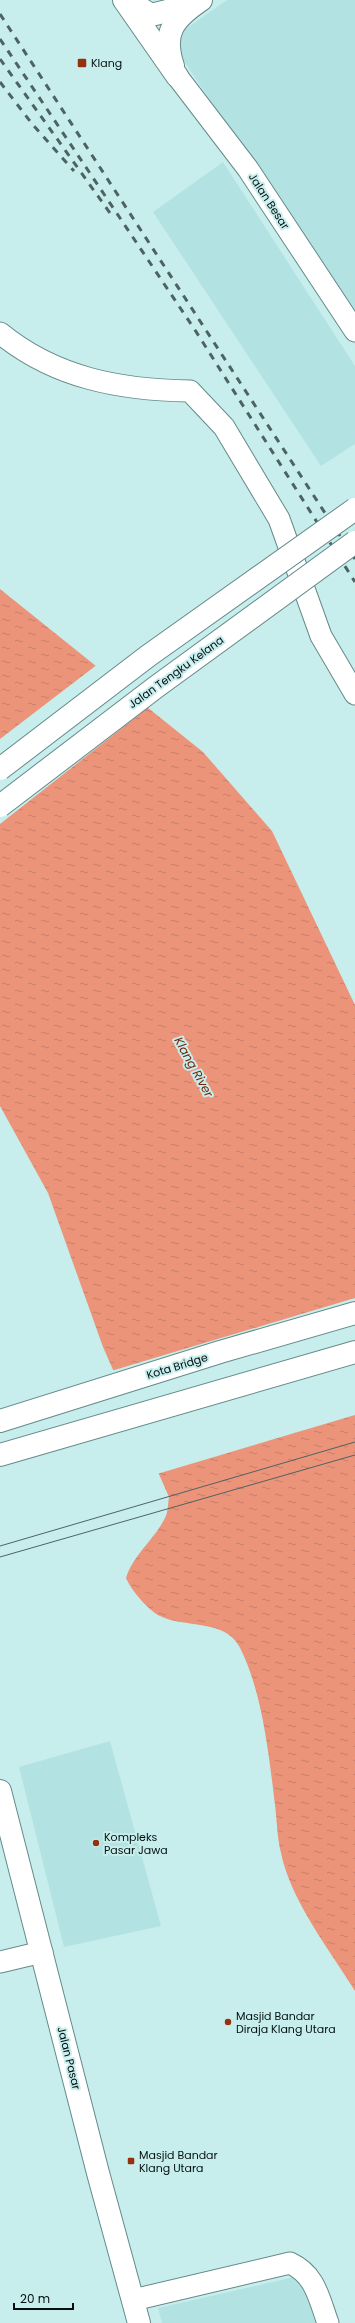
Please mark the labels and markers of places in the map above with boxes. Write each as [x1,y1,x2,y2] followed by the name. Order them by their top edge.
[91,55,122,71] place label: Klang
[76,57,88,69] marker: Klang
[104,1829,168,1858] place label: Kompleks Pasar Jawa
[91,1838,101,1848] marker: Kompleks Pasar Jawa
[236,2008,336,2037] place label: Masjid Bandar Diraja Klang Utara
[223,2017,233,2027] marker: Masjid Bandar Diraja Klang Utara
[139,2147,218,2176] place label: Masjid Bandar Klang Utara
[126,2156,136,2166] marker: Masjid Bandar Klang Utara

